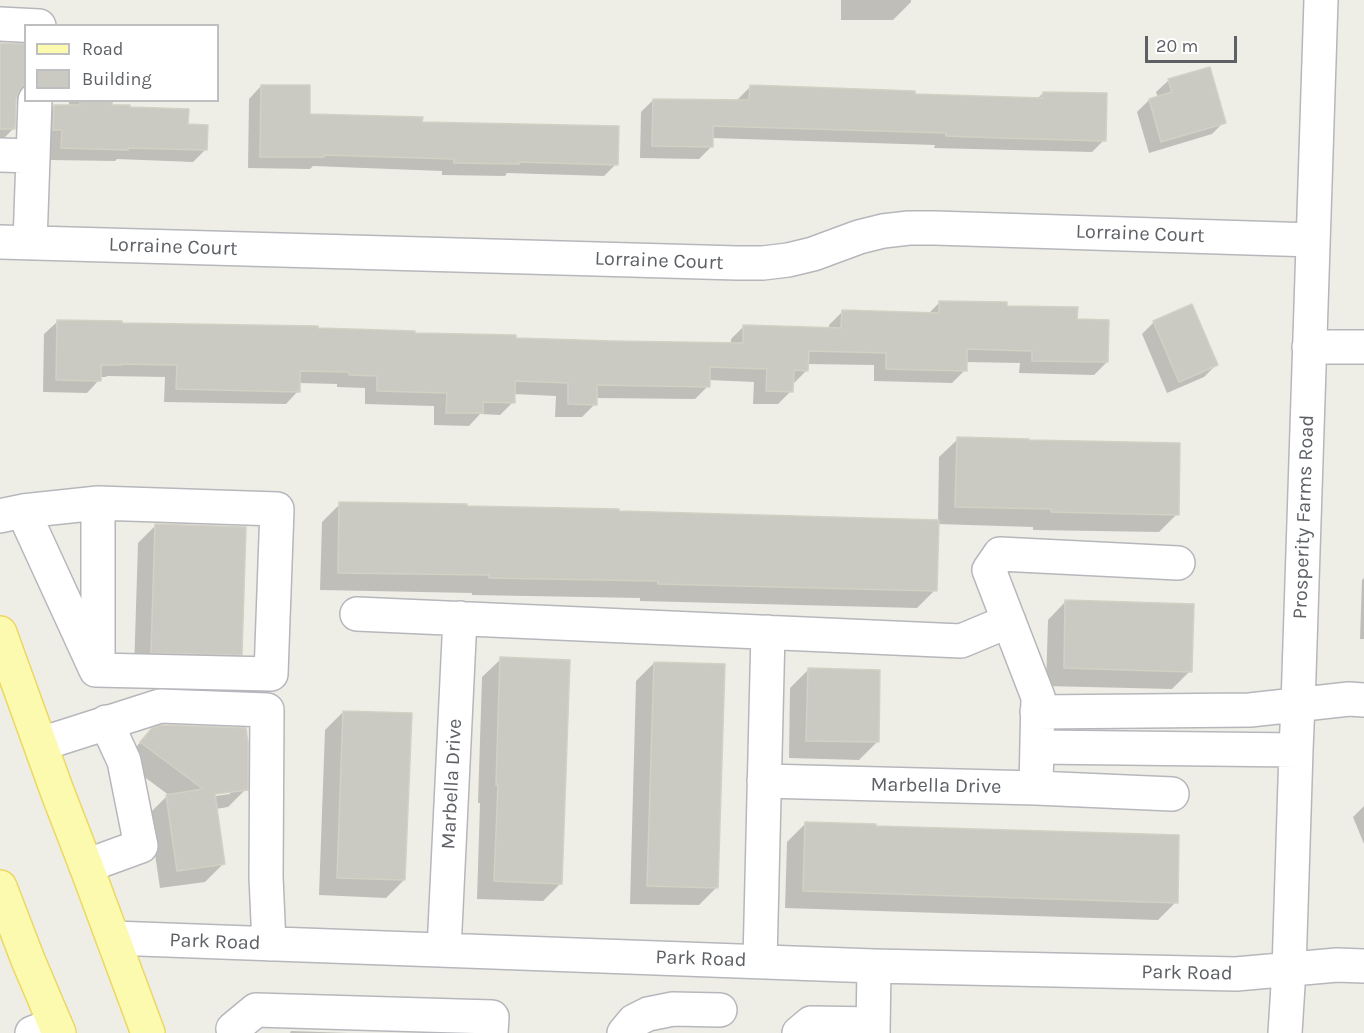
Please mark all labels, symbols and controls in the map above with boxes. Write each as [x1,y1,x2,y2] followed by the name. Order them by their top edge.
[24,24,219,102] legend
[1148,24,1240,62] scale bar
[1156,35,1198,57] text: 20 m
[82,38,123,60] text: Road
[82,68,152,90] text: Building
[1075,220,1205,248] street label: Lorraine Court
[108,233,238,261] street label: Lorraine Court
[594,247,724,275] street label: Lorraine Court
[1288,414,1320,620] street label: Prosperity Farms Road
[437,718,467,850] street label: Marbella Drive
[870,773,1002,799] street label: Marbella Drive
[169,928,261,956] street label: Park Road
[655,945,747,973] street label: Park Road
[1141,960,1233,986] street label: Park Road

